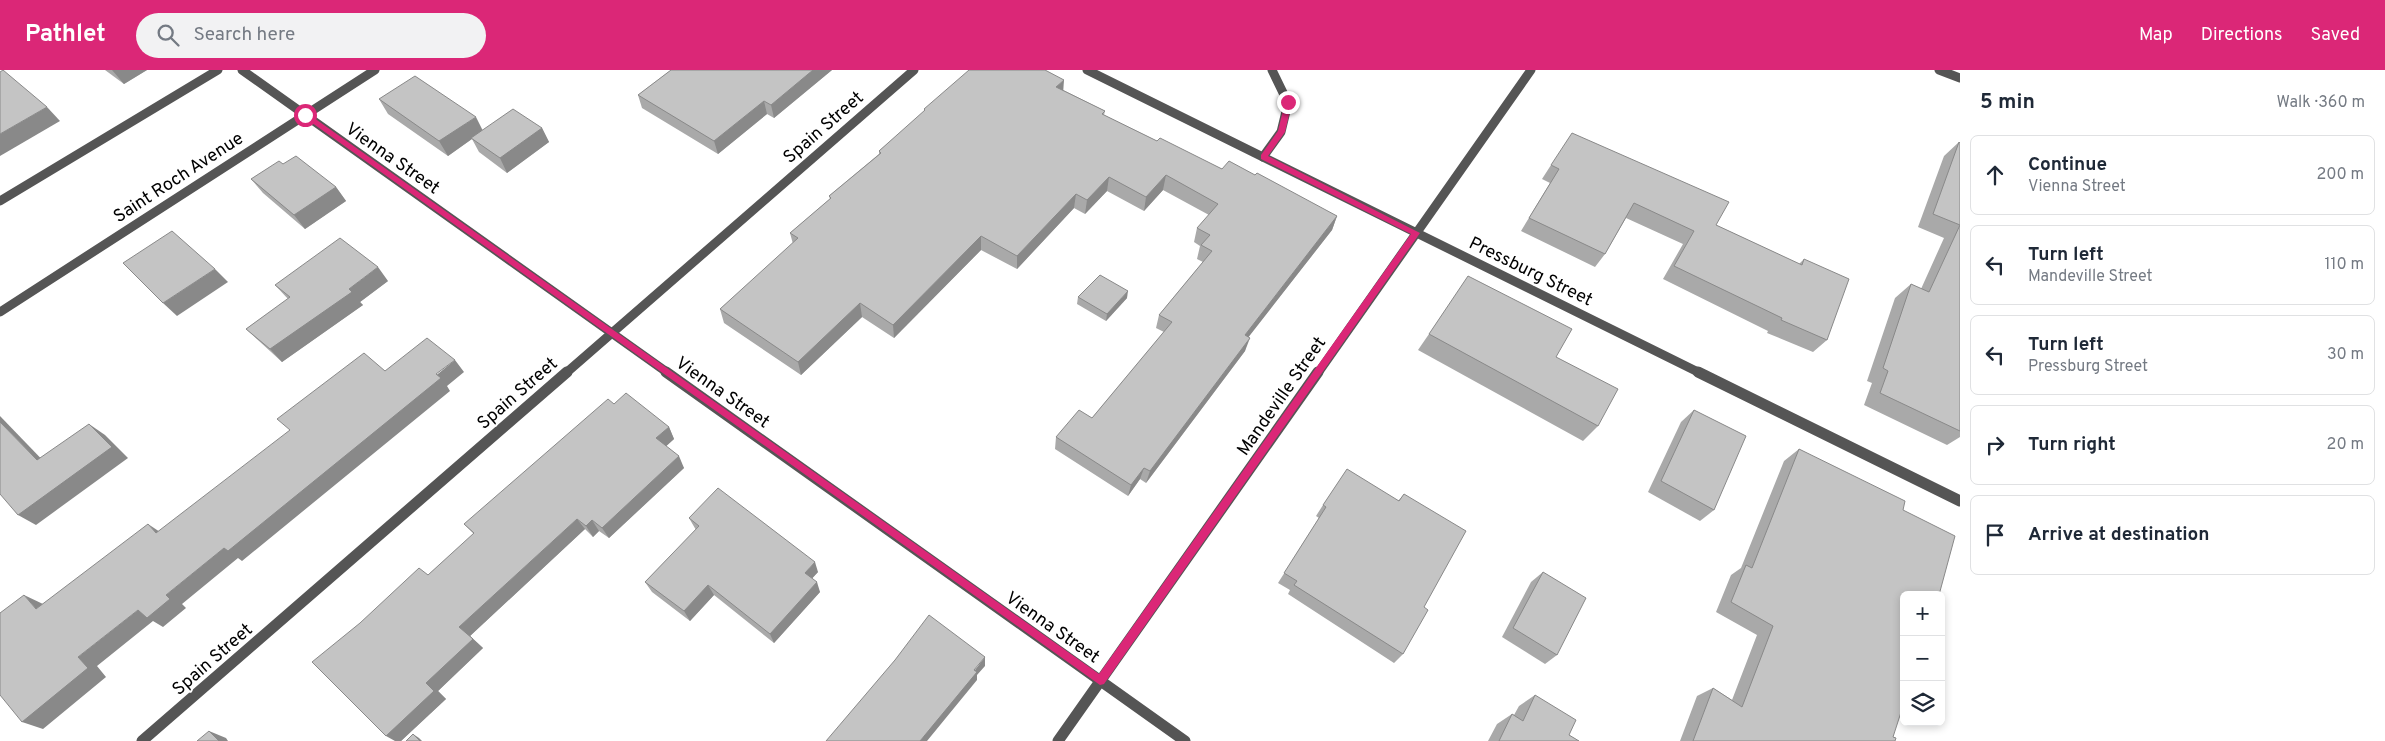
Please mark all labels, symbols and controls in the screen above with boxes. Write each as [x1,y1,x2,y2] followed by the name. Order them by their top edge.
[136,13,486,58] search box
[25,20,106,50] text: Pathlet
[154,21,182,49] icon: search
[194,23,295,47] text: Search here
[2139,24,2173,47] text: Map
[2201,24,2283,47] text: Directions
[2311,24,2360,47] text: Saved
[779,87,869,169] street label: Spain Street
[1980,89,2035,116] text: 5 min
[1277,91,1300,114] route end
[2277,93,2365,113] text: Walk · 360 m
[294,104,317,127] route start
[340,118,444,200] street label: Vienna Street
[109,128,248,229] street label: Saint Roch Avenue
[2028,153,2107,177] text: Continue
[1981,161,2009,189] icon: ahead
[2316,165,2364,185] text: 200 m
[2028,177,2126,197] text: Vienna Street
[1465,232,1596,312] street label: Pressburg Street
[2028,243,2104,267] text: Turn left
[1981,251,2009,279] icon: left
[2324,255,2364,275] text: 110 m
[2028,267,2153,287] text: Mandeville Street
[1233,333,1332,461] street label: Mandeville Street
[2028,333,2104,357] text: Turn left
[1981,341,2009,369] icon: left
[2327,345,2364,365] text: 30 m
[670,352,774,434] street label: Vienna Street
[473,353,563,435] street label: Spain Street
[2028,357,2148,377] text: Pressburg Street
[1981,431,2009,459] icon: right
[2028,433,2116,457] text: Turn right
[2327,435,2364,455] text: 20 m
[1981,521,2009,549] icon: arrive
[2028,523,2209,547] text: Arrive at destination
[1000,587,1104,669] street label: Vienna Street
[1900,591,1945,726] map controls
[1900,591,1945,636] button: +
[168,619,258,701] street label: Spain Street
[1900,636,1945,681] button: −
[1900,681,1945,726] button: layers

